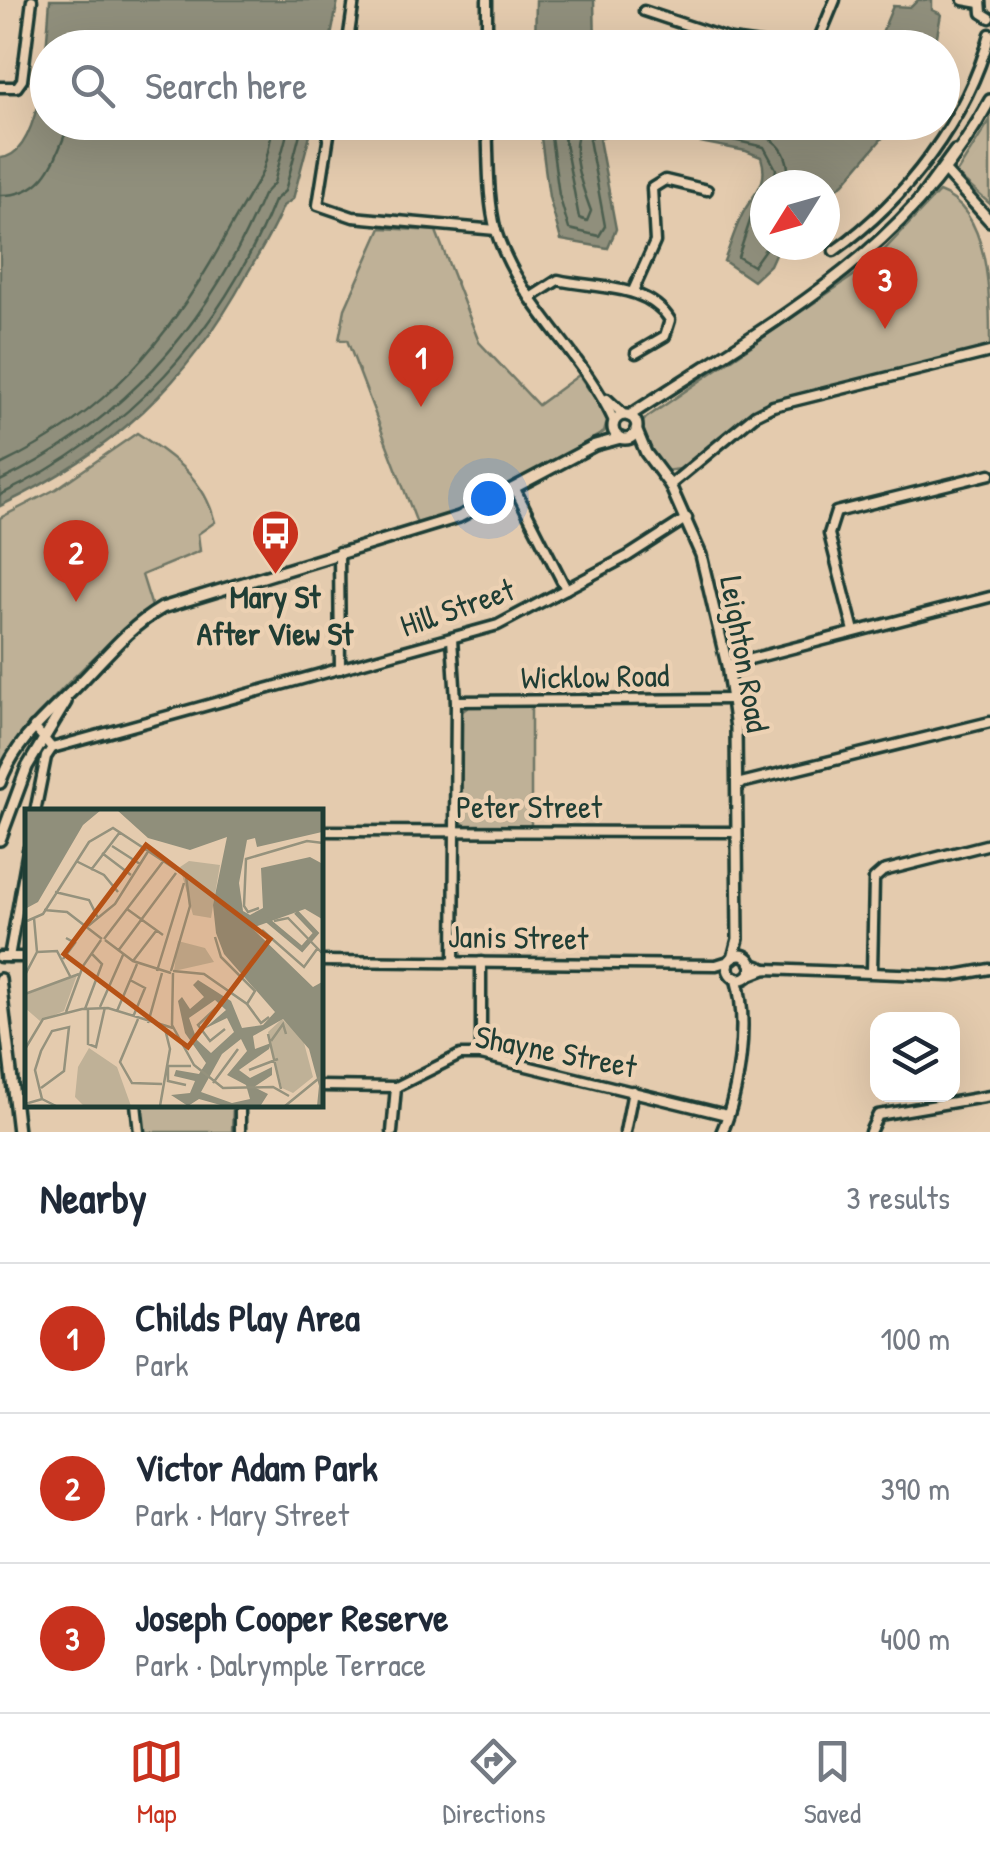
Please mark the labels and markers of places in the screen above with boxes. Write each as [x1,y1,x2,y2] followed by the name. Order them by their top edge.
[852,246,918,329] pin: 3
[388,324,454,407] pin: 1
[249,508,301,576] bus stop icon: Mary St After View St
[44,520,108,602] pin: 2
[197,575,354,655] place label: Mary St After View St

